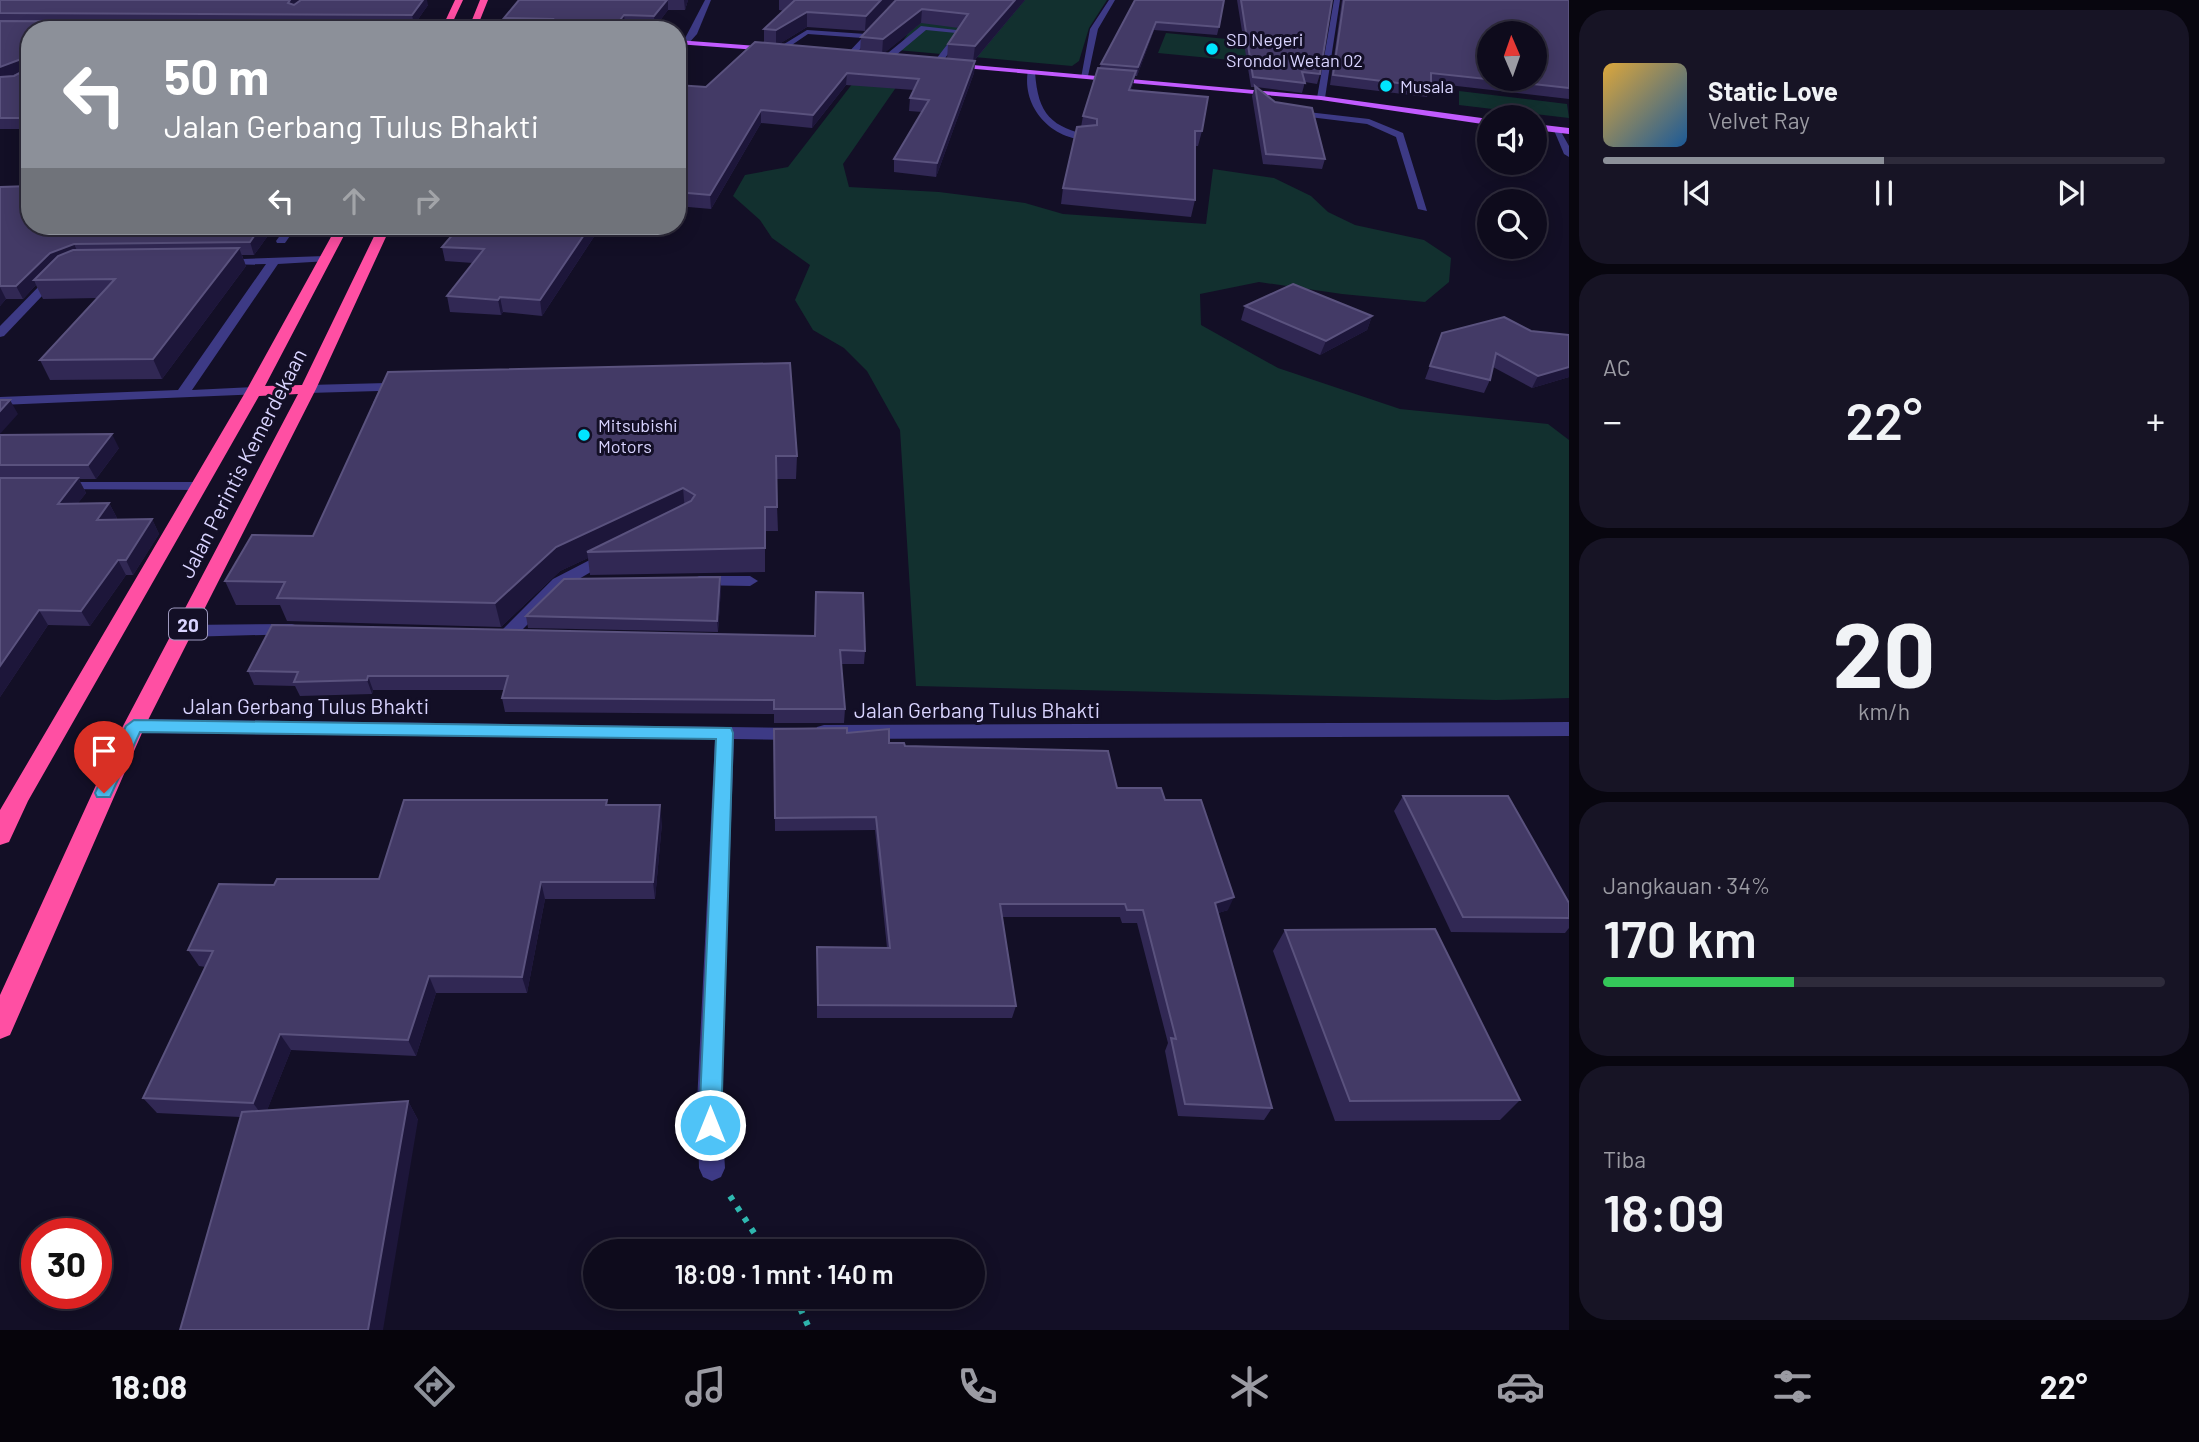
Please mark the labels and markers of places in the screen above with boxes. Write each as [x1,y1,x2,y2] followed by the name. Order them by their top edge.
[1226,28,1363,71] place label: SD Negeri Srondol Wetan 02
[1204,41,1220,57] marker: SD Negeri Srondol Wetan 02
[1400,75,1454,97] place label: Musala
[1378,78,1394,94] marker: Musala
[598,414,678,457] place label: Mitsubishi Motors
[576,427,592,443] marker: Mitsubishi Motors
[74,721,134,793] pin

